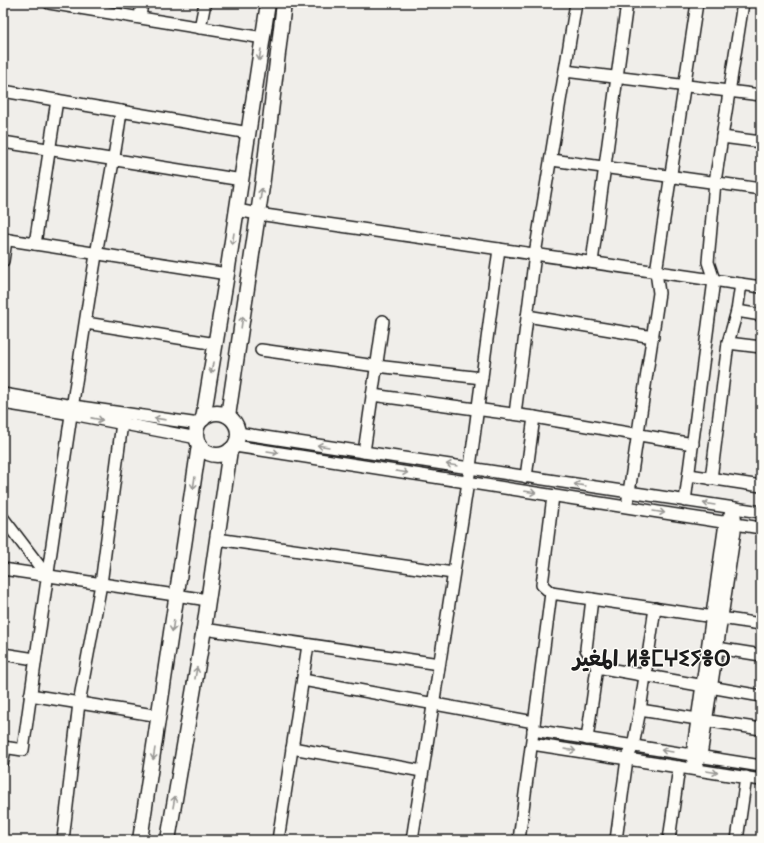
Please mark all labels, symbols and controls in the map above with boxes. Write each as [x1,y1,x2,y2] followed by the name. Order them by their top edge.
[256,48,264,61] one-way arrow
[257,187,265,200] one-way arrow
[228,232,236,245] one-way arrow
[238,316,246,329] one-way arrow
[208,361,216,374] one-way arrow
[90,415,103,423] one-way arrow
[154,415,167,423] one-way arrow
[317,442,330,450] one-way arrow
[266,448,279,456] one-way arrow
[446,461,459,469] one-way arrow
[395,468,408,476] one-way arrow
[190,476,198,489] one-way arrow
[574,481,587,489] one-way arrow
[523,488,536,496] one-way arrow
[703,500,716,508] one-way arrow
[652,508,665,516] one-way arrow
[169,619,177,632] one-way arrow
[571,644,731,673] district label: المغير ⵍⴻⵎⵖⵉⵢⴻⵔ
[192,667,200,680] one-way arrow
[563,746,576,754] one-way arrow
[150,747,158,760] one-way arrow
[661,747,674,755] one-way arrow
[706,768,719,776] one-way arrow
[171,795,179,808] one-way arrow

